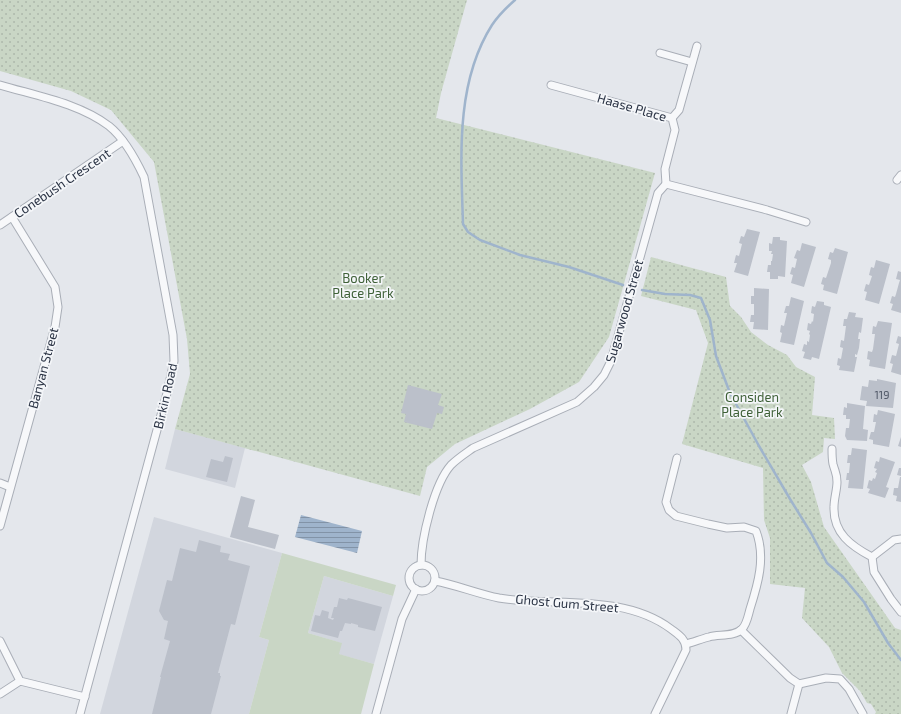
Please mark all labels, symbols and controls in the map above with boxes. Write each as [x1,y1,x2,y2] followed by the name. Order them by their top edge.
[595,89,669,125] street label: Haase Place
[11,145,113,221] street label: Conebush Crescent
[602,258,646,364] street label: Sugarwood Street
[332,270,394,301] park label: Booker Place Park
[24,326,62,410] street label: Banyan Street
[150,362,180,430] street label: Birkin Road
[874,388,890,401] house number: 119
[721,389,783,420] park label: Considen Place Park
[515,591,619,615] street label: Ghost Gum Street

